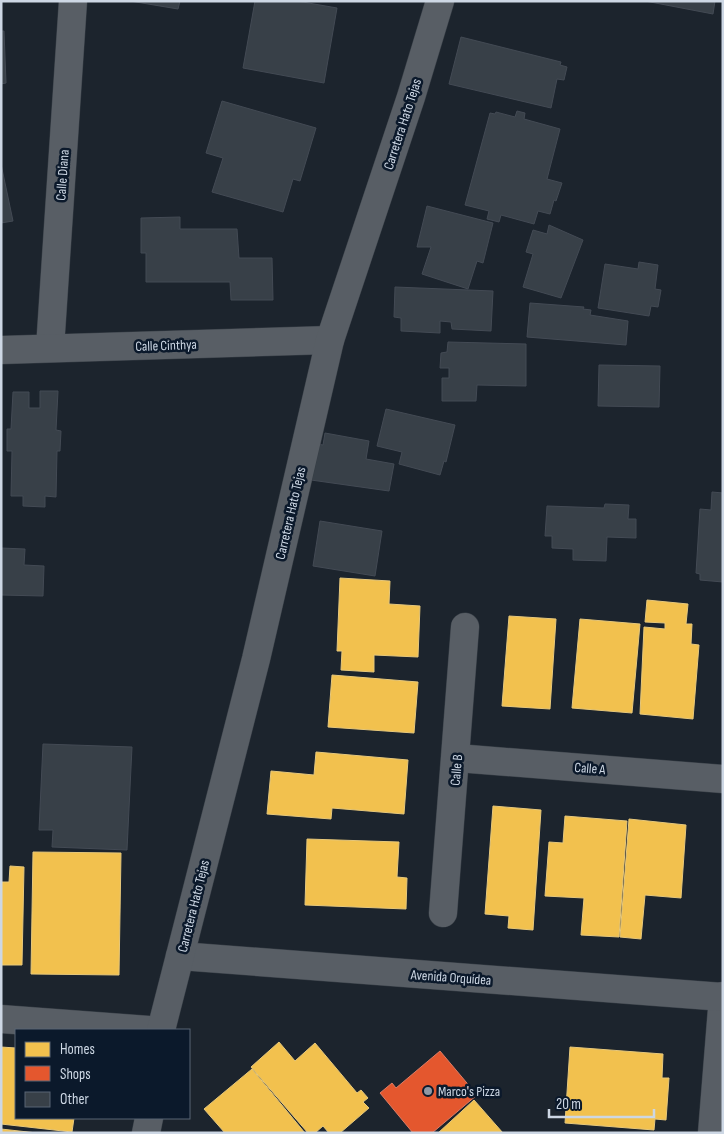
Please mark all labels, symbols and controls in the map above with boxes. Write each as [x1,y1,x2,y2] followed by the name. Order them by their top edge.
[380,77,425,172] street label: Carretera Hato Tejas
[52,149,73,201] street label: Calle Diana
[135,336,197,355] street label: Calle Cinthya
[272,465,309,561] street label: Carretera Hato Tejas
[447,754,466,786] street label: Calle B
[574,759,607,778] street label: Calle A
[174,858,213,954] street label: Carretera Hato Tejas
[409,966,492,989] street label: Avenida Orquídea
[15,1029,190,1119] legend
[60,1040,95,1059] text: Homes
[60,1065,91,1084] text: Shops
[438,1083,500,1100] place label: Marco's Pizza
[422,1085,434,1097] marker: Marco's Pizza
[549,1086,654,1118] scale bar
[60,1090,89,1109] text: Other
[556,1095,581,1114] text: 20 m

